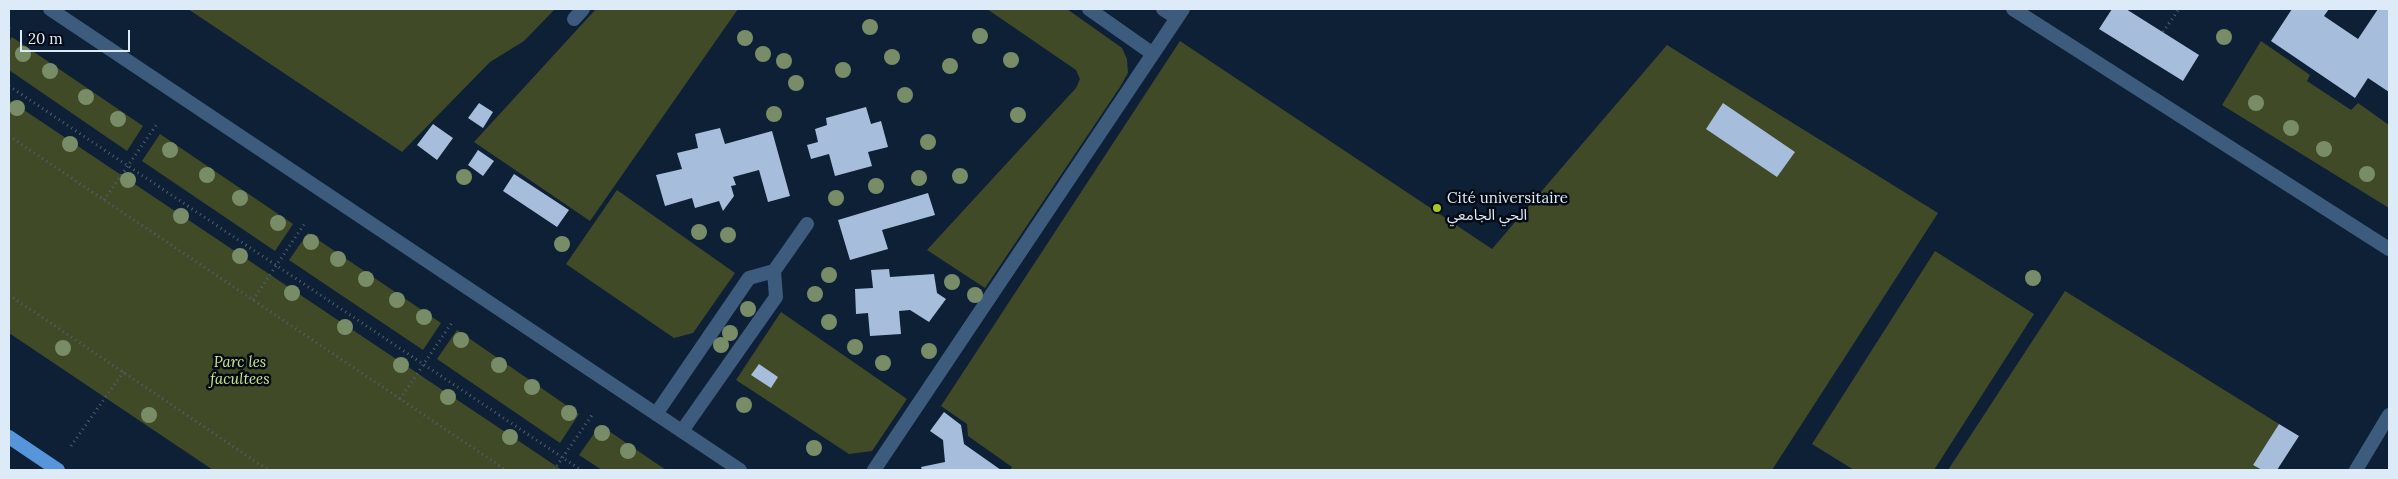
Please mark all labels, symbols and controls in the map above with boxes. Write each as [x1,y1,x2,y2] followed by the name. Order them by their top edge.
[22,20,132,52] scale bar
[28,29,63,48] text: 20 m
[1447,190,1568,225] place label: Cité universitaire الحي الجامعي
[1431,202,1443,214] marker: Cité universitaire الحي الجامعي
[210,354,270,389] park label: Parc les facultees

